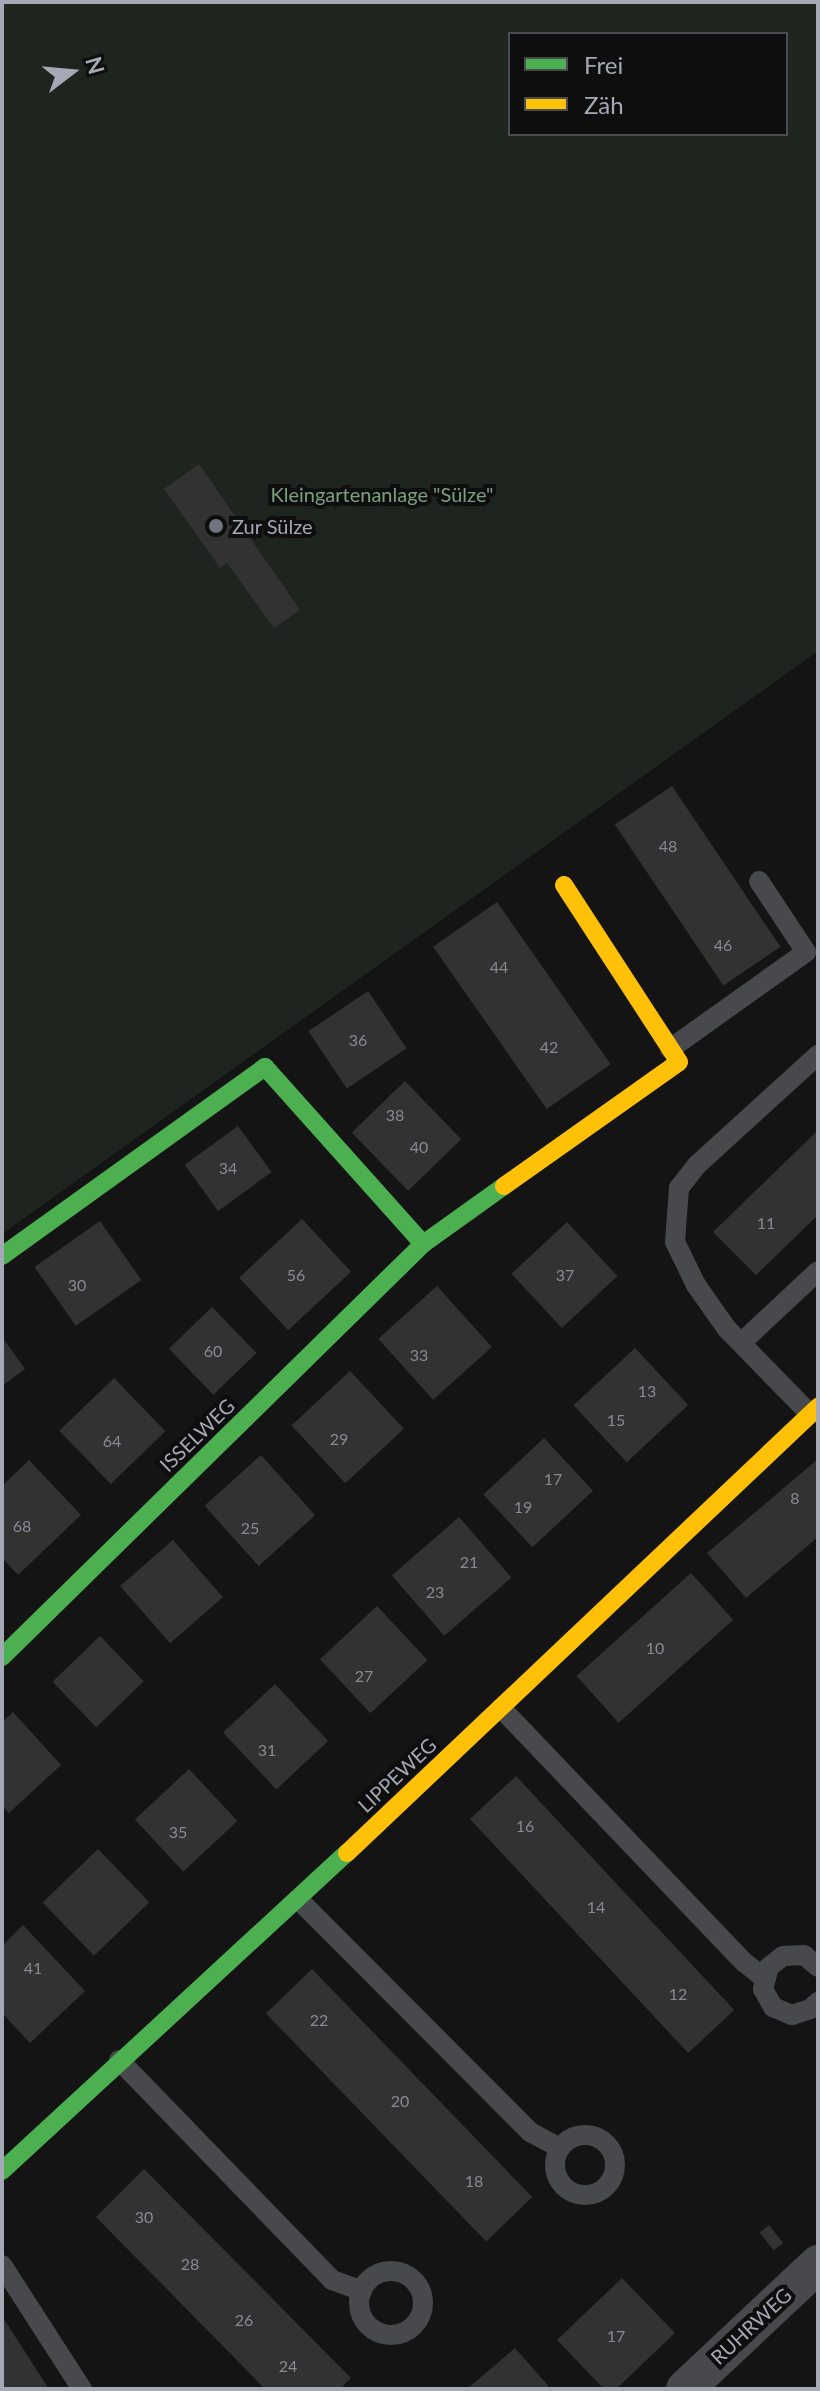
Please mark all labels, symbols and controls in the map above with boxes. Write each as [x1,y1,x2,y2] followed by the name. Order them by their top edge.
[32,32,112,112] north arrow
[508,32,788,136] legend
[584,50,623,79] text: Frei
[80,53,111,77] text: N
[584,90,624,119] text: Zäh
[270,482,494,506] park label: Kleingartenanlage "Sülze"
[232,514,313,538] place label: Zur Sülze
[207,517,225,535] marker: Zur Sülze
[659,836,677,856] house number: 48
[714,935,732,955] house number: 46
[490,957,508,977] house number: 44
[349,1030,367,1050] house number: 36
[540,1037,558,1057] house number: 42
[386,1105,404,1125] house number: 38
[410,1137,428,1157] house number: 40
[219,1158,237,1178] house number: 34
[757,1213,775,1233] house number: 11
[287,1265,305,1285] house number: 56
[556,1265,574,1285] house number: 37
[68,1275,86,1295] house number: 30
[204,1341,222,1361] house number: 60
[410,1345,428,1365] house number: 33
[638,1381,656,1401] house number: 13
[155,1394,239,1476] street label: ISSELWEG
[607,1410,625,1430] house number: 15
[330,1429,348,1449] house number: 29
[103,1431,121,1451] house number: 64
[544,1469,562,1489] house number: 17
[790,1488,800,1508] house number: 8
[514,1497,532,1517] house number: 19
[13,1516,31,1536] house number: 68
[241,1518,259,1538] house number: 25
[460,1552,478,1572] house number: 21
[426,1582,444,1602] house number: 23
[646,1638,664,1658] house number: 10
[355,1666,373,1686] house number: 27
[353,1733,441,1817] street label: LIPPEWEG
[258,1740,276,1760] house number: 31
[516,1816,534,1836] house number: 16
[169,1822,187,1842] house number: 35
[587,1897,605,1917] house number: 14
[24,1958,42,1978] house number: 41
[669,1984,687,2004] house number: 12
[310,2010,328,2030] house number: 22
[391,2091,409,2111] house number: 20
[465,2171,483,2191] house number: 18
[135,2207,153,2227] house number: 30
[181,2254,199,2274] house number: 28
[706,2283,796,2369] street label: RUHRWEG
[235,2310,253,2330] house number: 26
[607,2326,625,2346] house number: 17
[279,2356,297,2376] house number: 24

